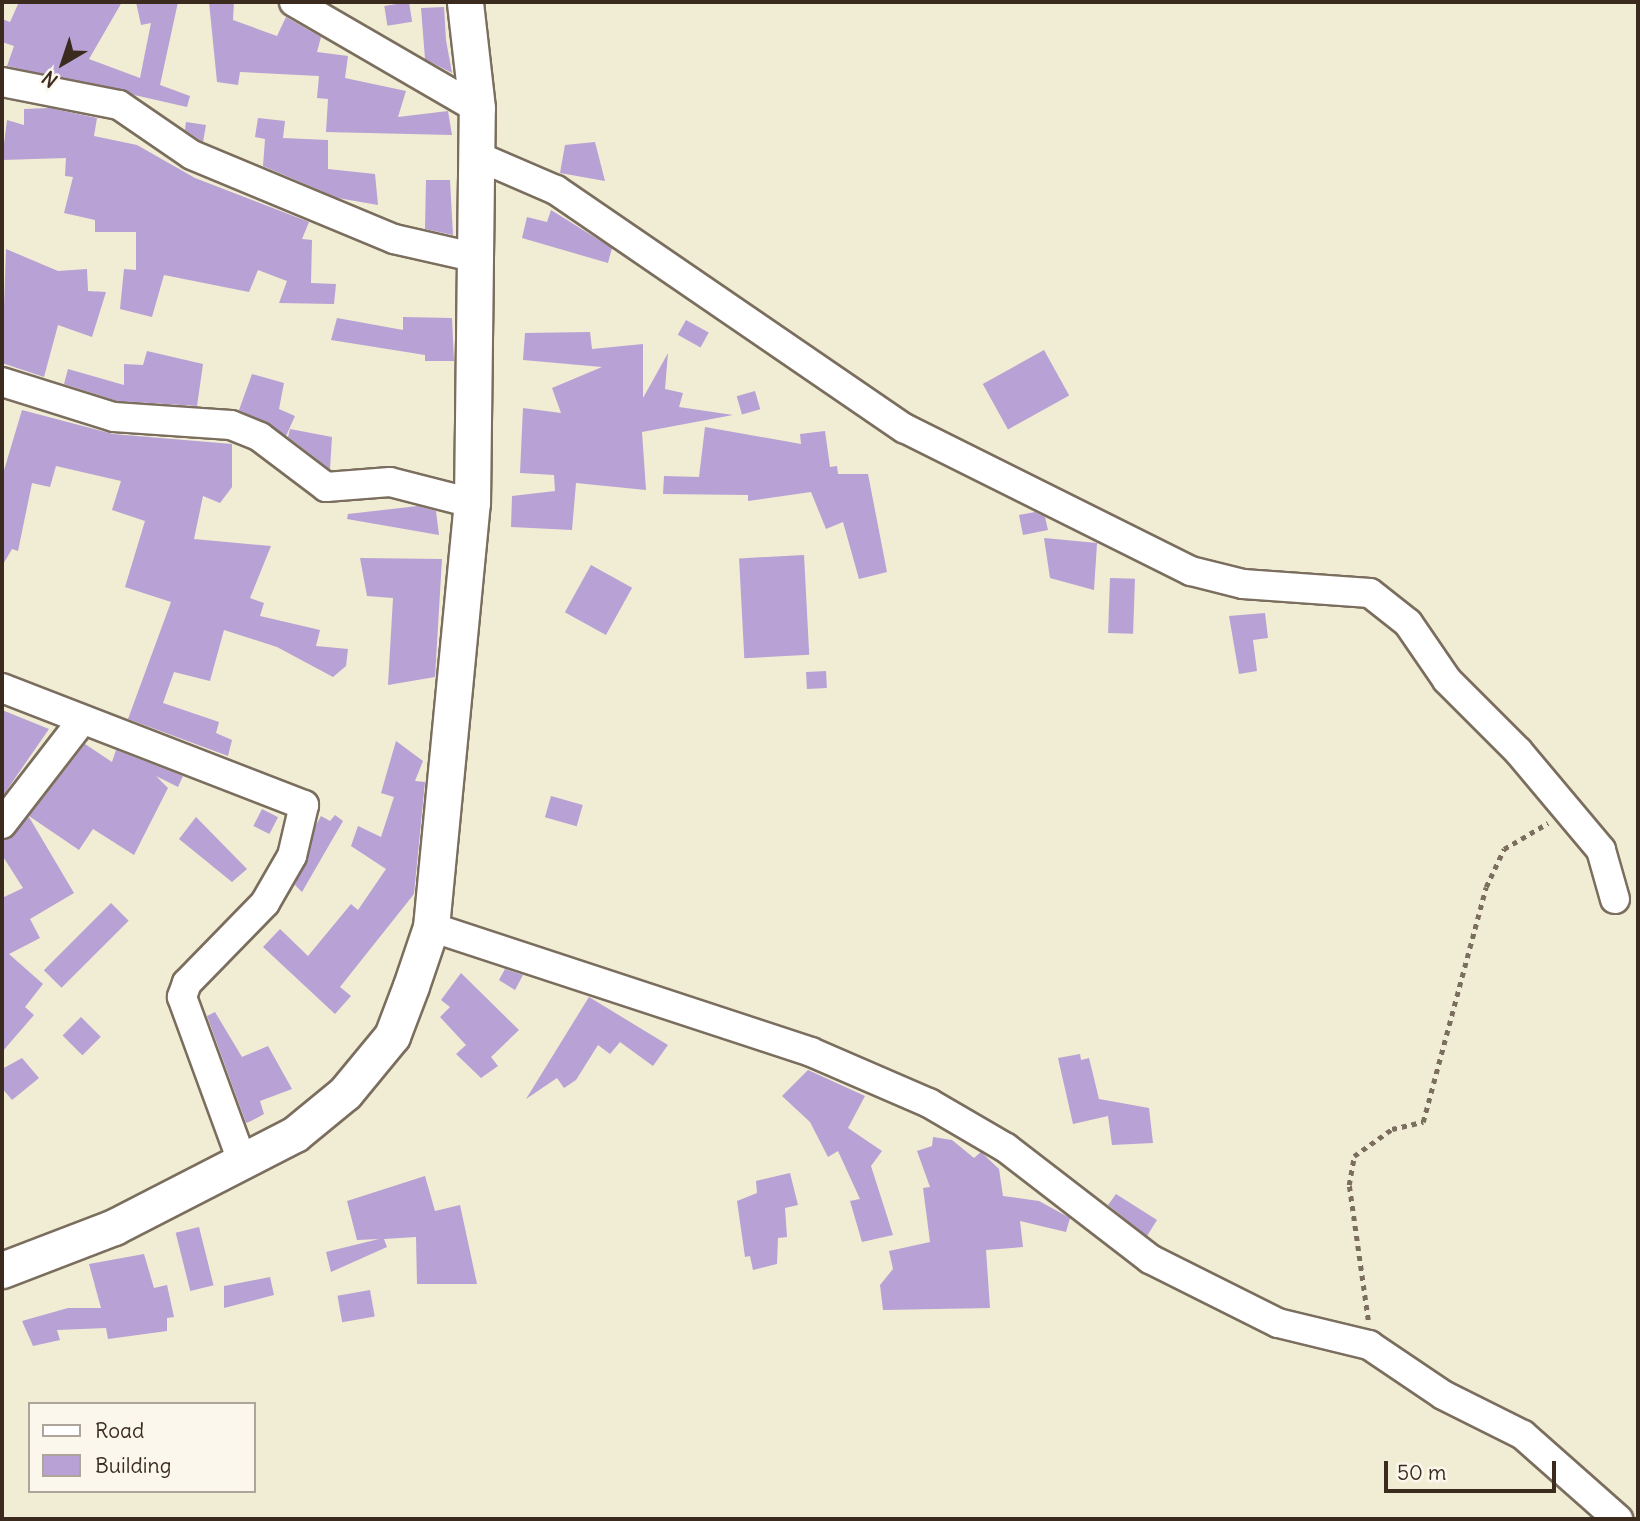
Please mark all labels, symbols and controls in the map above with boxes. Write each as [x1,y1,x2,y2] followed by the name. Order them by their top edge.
[28,28,98,98] north arrow
[37,66,62,93] text: N
[28,1402,256,1493] legend
[95,1417,144,1444] text: Road
[1388,1448,1560,1492] scale bar
[95,1452,171,1479] text: Building
[1397,1459,1446,1486] text: 50 m

